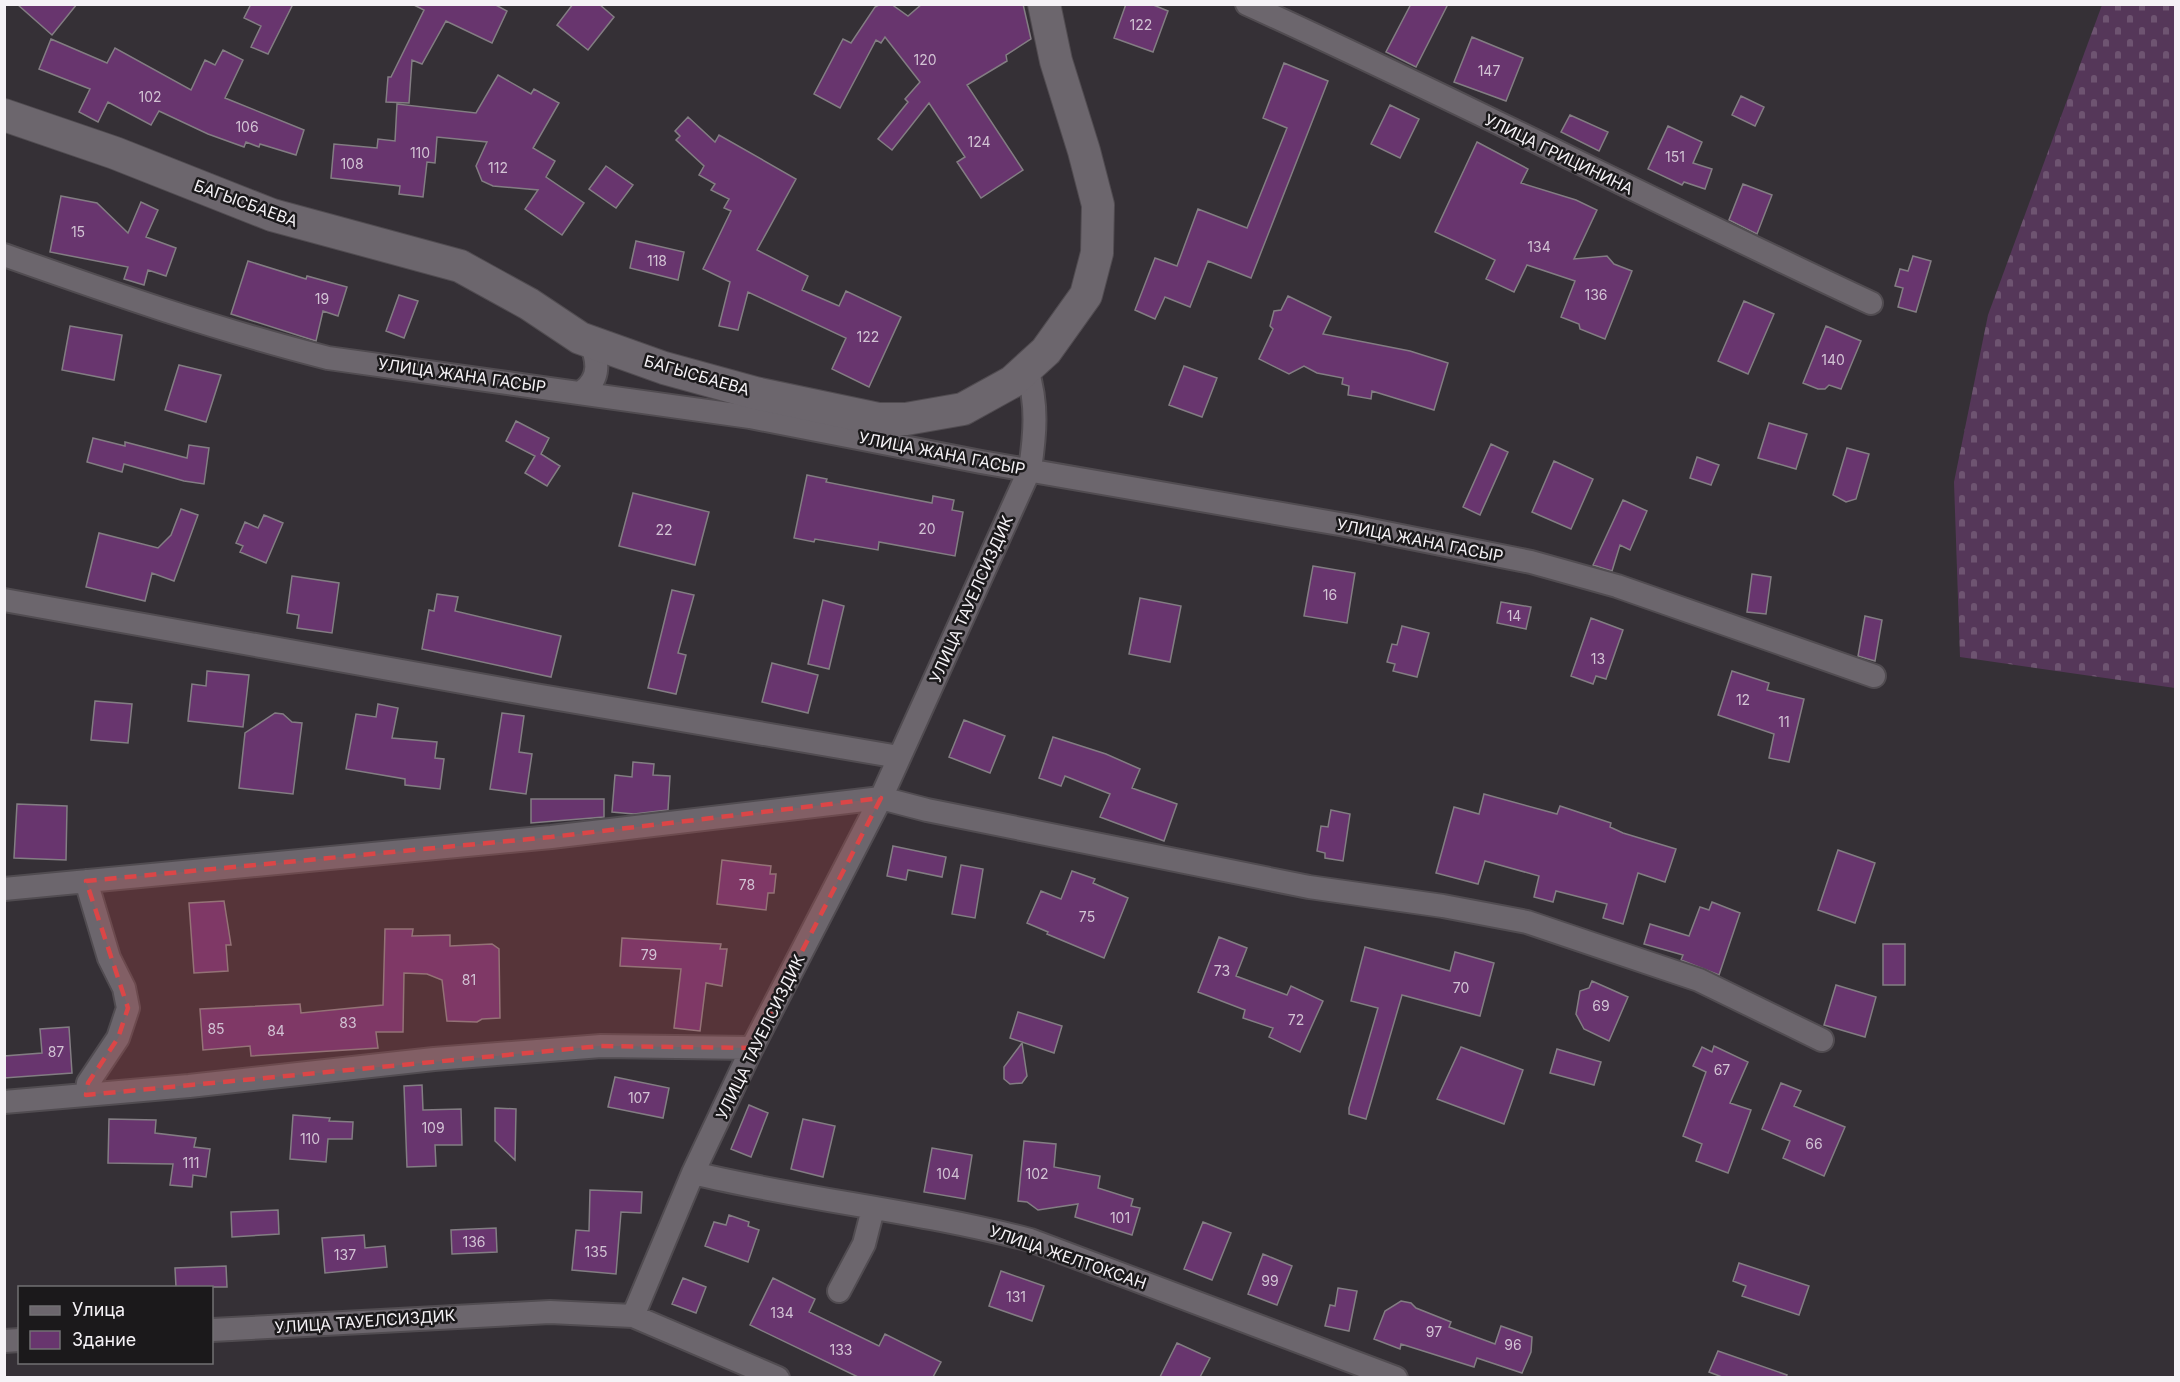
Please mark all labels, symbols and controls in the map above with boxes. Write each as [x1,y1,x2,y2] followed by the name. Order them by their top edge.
[1130,16,1152,33] house number: 122
[913,51,937,68] house number: 120
[1478,62,1500,79] house number: 147
[138,88,162,105] house number: 102
[1481,109,1637,199] street label: УЛИЦА ГРИЦИНИНА
[235,118,259,135] house number: 106
[967,133,991,150] house number: 124
[410,144,430,161] house number: 110
[1665,148,1685,165] house number: 151
[340,155,364,172] house number: 108
[488,159,508,176] house number: 112
[191,175,301,231] street label: БАГЫСБАЕВА
[71,223,85,240] house number: 15
[1527,238,1551,255] house number: 134
[647,252,667,269] house number: 118
[1584,286,1608,303] house number: 136
[315,290,329,307] house number: 19
[857,328,879,345] house number: 122
[642,350,752,400] street label: БАГЫСБАЕВА
[1821,351,1845,368] house number: 140
[377,353,547,397] street label: УЛИЦА ЖАНА ГАСЫР
[857,427,1027,479] street label: УЛИЦА ЖАНА ГАСЫР
[925,512,1017,686] street label: УЛИЦА ТАУЕЛСИЗДИК
[1335,514,1505,566] street label: УЛИЦА ЖАНА ГАСЫР
[918,520,936,537] house number: 20
[655,521,673,538] house number: 22
[1323,586,1337,603] house number: 16
[1507,607,1521,624] house number: 14
[1591,650,1605,667] house number: 13
[1736,691,1750,708] house number: 12
[1778,713,1790,730] house number: 11
[739,876,755,893] house number: 78
[1079,908,1095,925] house number: 75
[641,946,657,963] house number: 79
[711,951,809,1123] street label: УЛИЦА ТАУЕЛСИЗДИК
[1214,962,1230,979] house number: 73
[462,971,476,988] house number: 81
[1453,979,1469,996] house number: 70
[1592,997,1610,1014] house number: 69
[1288,1011,1304,1028] house number: 72
[339,1014,357,1031] house number: 83
[207,1020,225,1037] house number: 85
[267,1022,285,1039] house number: 84
[48,1043,64,1060] house number: 87
[1714,1061,1730,1078] house number: 67
[628,1089,650,1106] house number: 107
[421,1119,445,1136] house number: 109
[300,1130,320,1147] house number: 110
[1805,1135,1823,1152] house number: 66
[182,1154,200,1171] house number: 111
[936,1165,960,1182] house number: 104
[1025,1165,1049,1182] house number: 102
[1110,1209,1130,1226] house number: 101
[987,1221,1149,1293] street label: УЛИЦА ЖЕЛТОКСАН
[462,1233,486,1250] house number: 136
[585,1243,607,1260] house number: 135
[334,1246,356,1263] house number: 137
[1261,1272,1279,1289] house number: 99
[18,1286,213,1364] legend
[1006,1288,1026,1305] house number: 131
[72,1299,125,1320] text: Улица
[770,1304,794,1321] house number: 134
[274,1305,456,1337] street label: УЛИЦА ТАУЕЛСИЗДИК
[1426,1323,1442,1340] house number: 97
[72,1329,136,1350] text: Здание
[1504,1336,1522,1353] house number: 96
[830,1341,853,1358] house number: 133

